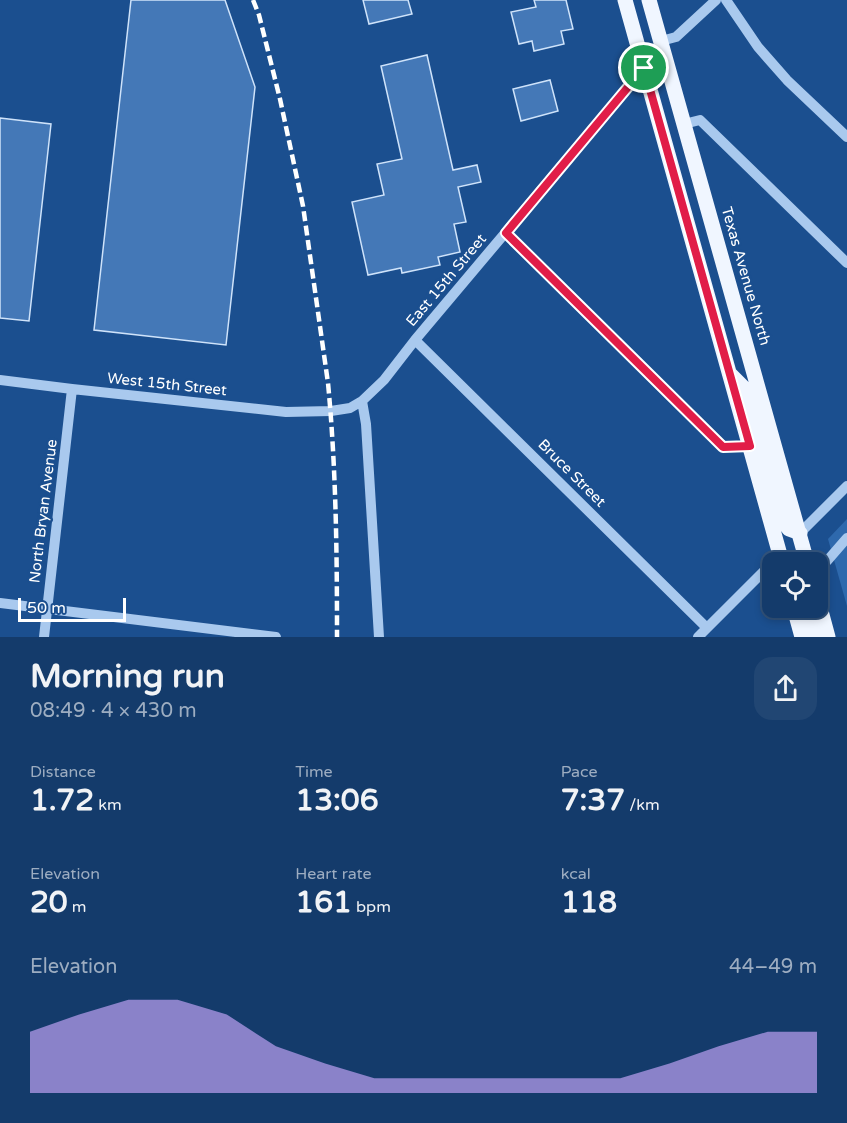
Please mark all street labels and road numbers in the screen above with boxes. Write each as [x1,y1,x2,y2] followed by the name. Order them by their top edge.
[718,205,774,347] street label: Texas Avenue North
[402,230,490,330] street label: East 15th Street
[106,369,228,399] street label: West 15th Street
[534,435,610,511] street label: Bruce Street
[25,438,61,584] street label: North Bryan Avenue

